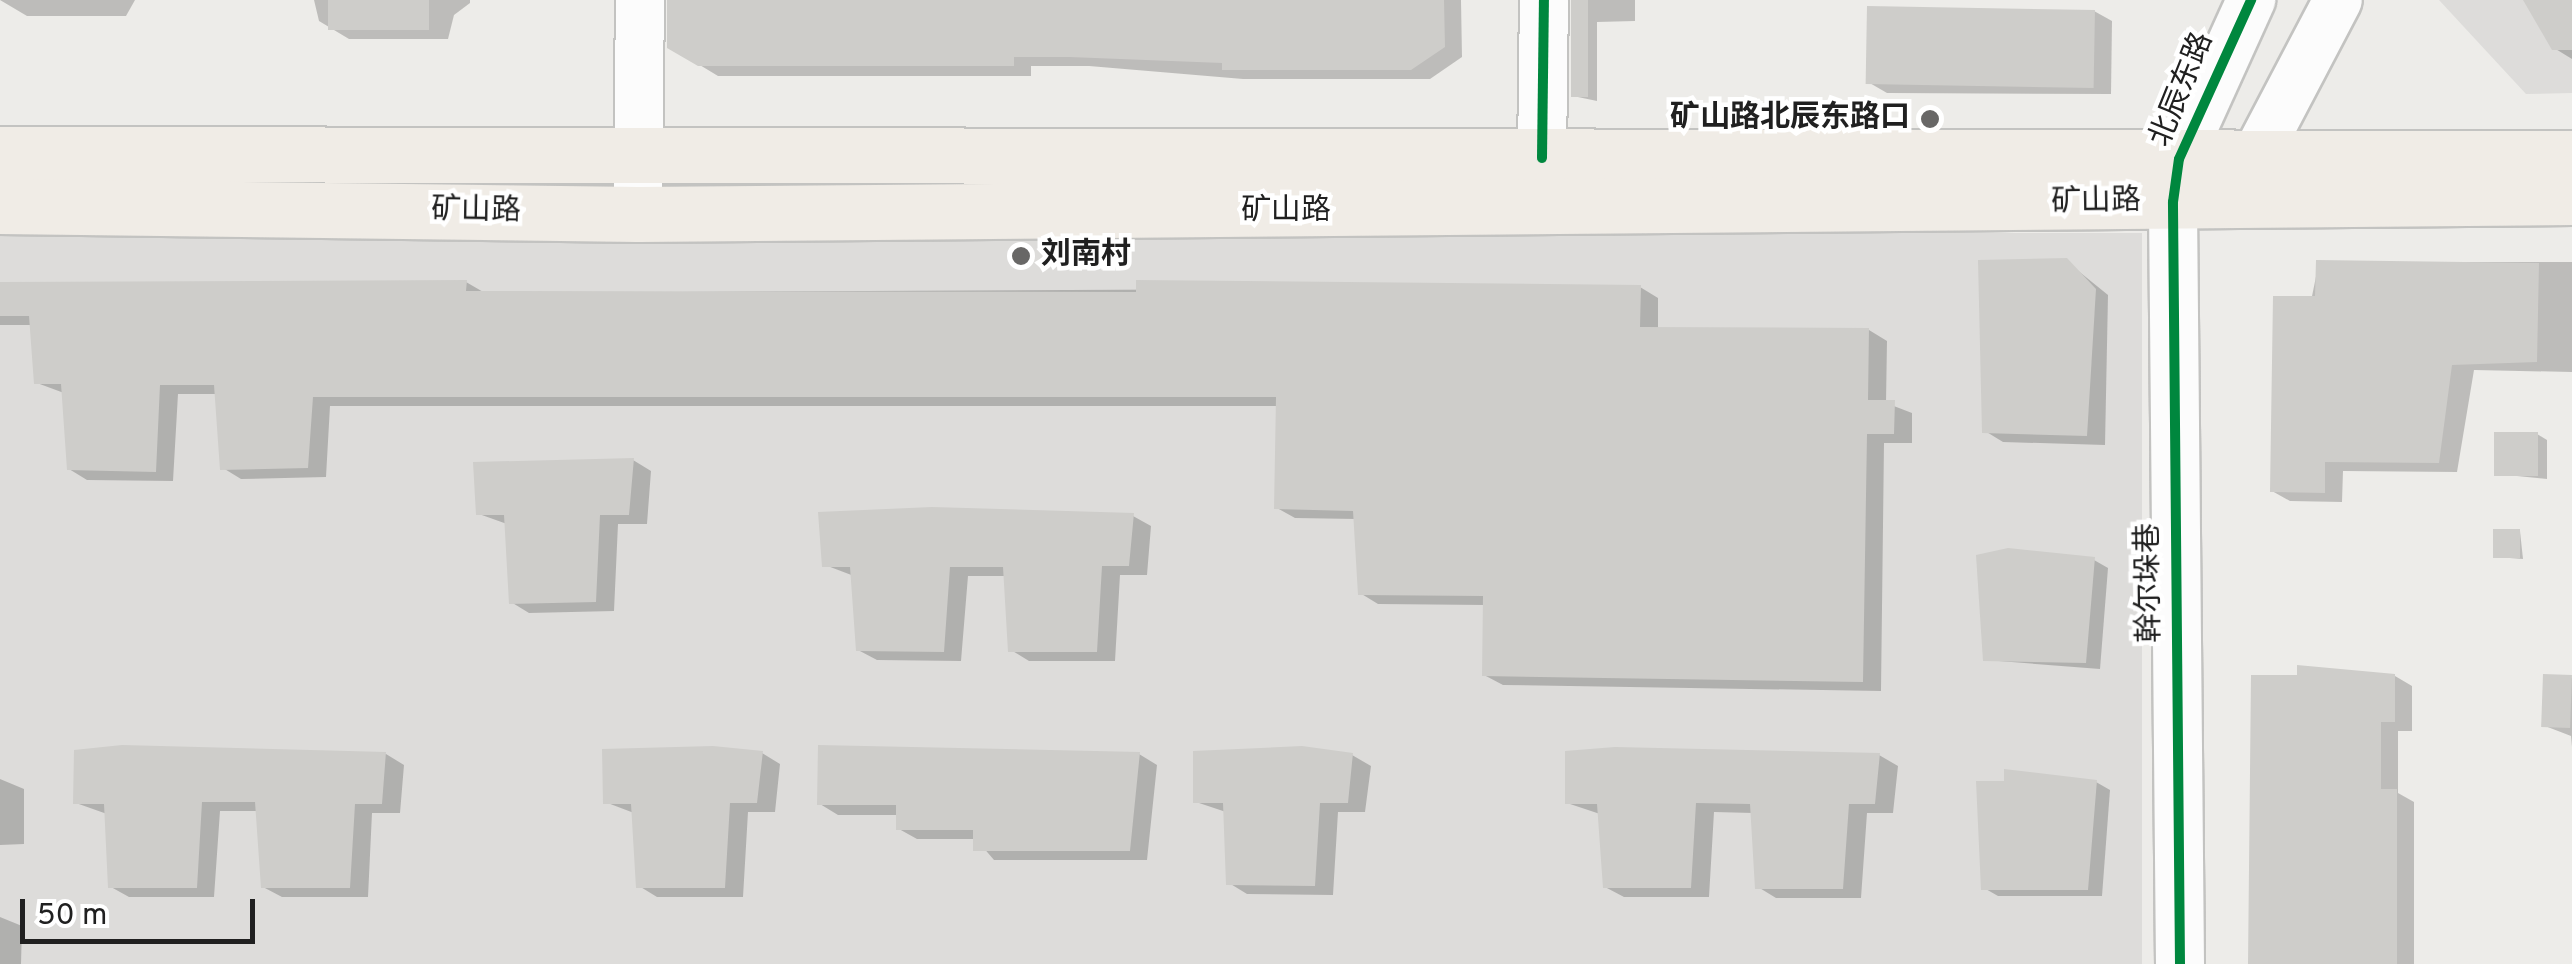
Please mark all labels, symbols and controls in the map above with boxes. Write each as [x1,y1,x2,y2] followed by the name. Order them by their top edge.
[2144,28,2222,152] street label: 北辰东路
[1670,101,1910,137] place label: 矿山路北辰东路口
[1919,108,1941,130] marker: 矿山路北辰东路口
[2051,184,2141,222] street label: 矿山路
[431,193,521,231] street label: 矿山路
[1241,194,1331,230] street label: 矿山路
[1041,238,1131,274] place label: 刘南村
[1010,245,1032,267] marker: 刘南村
[2132,523,2170,643] street label: 幹尔垛巷
[25,879,260,941] scale bar
[37,898,107,935] text: 50 m

